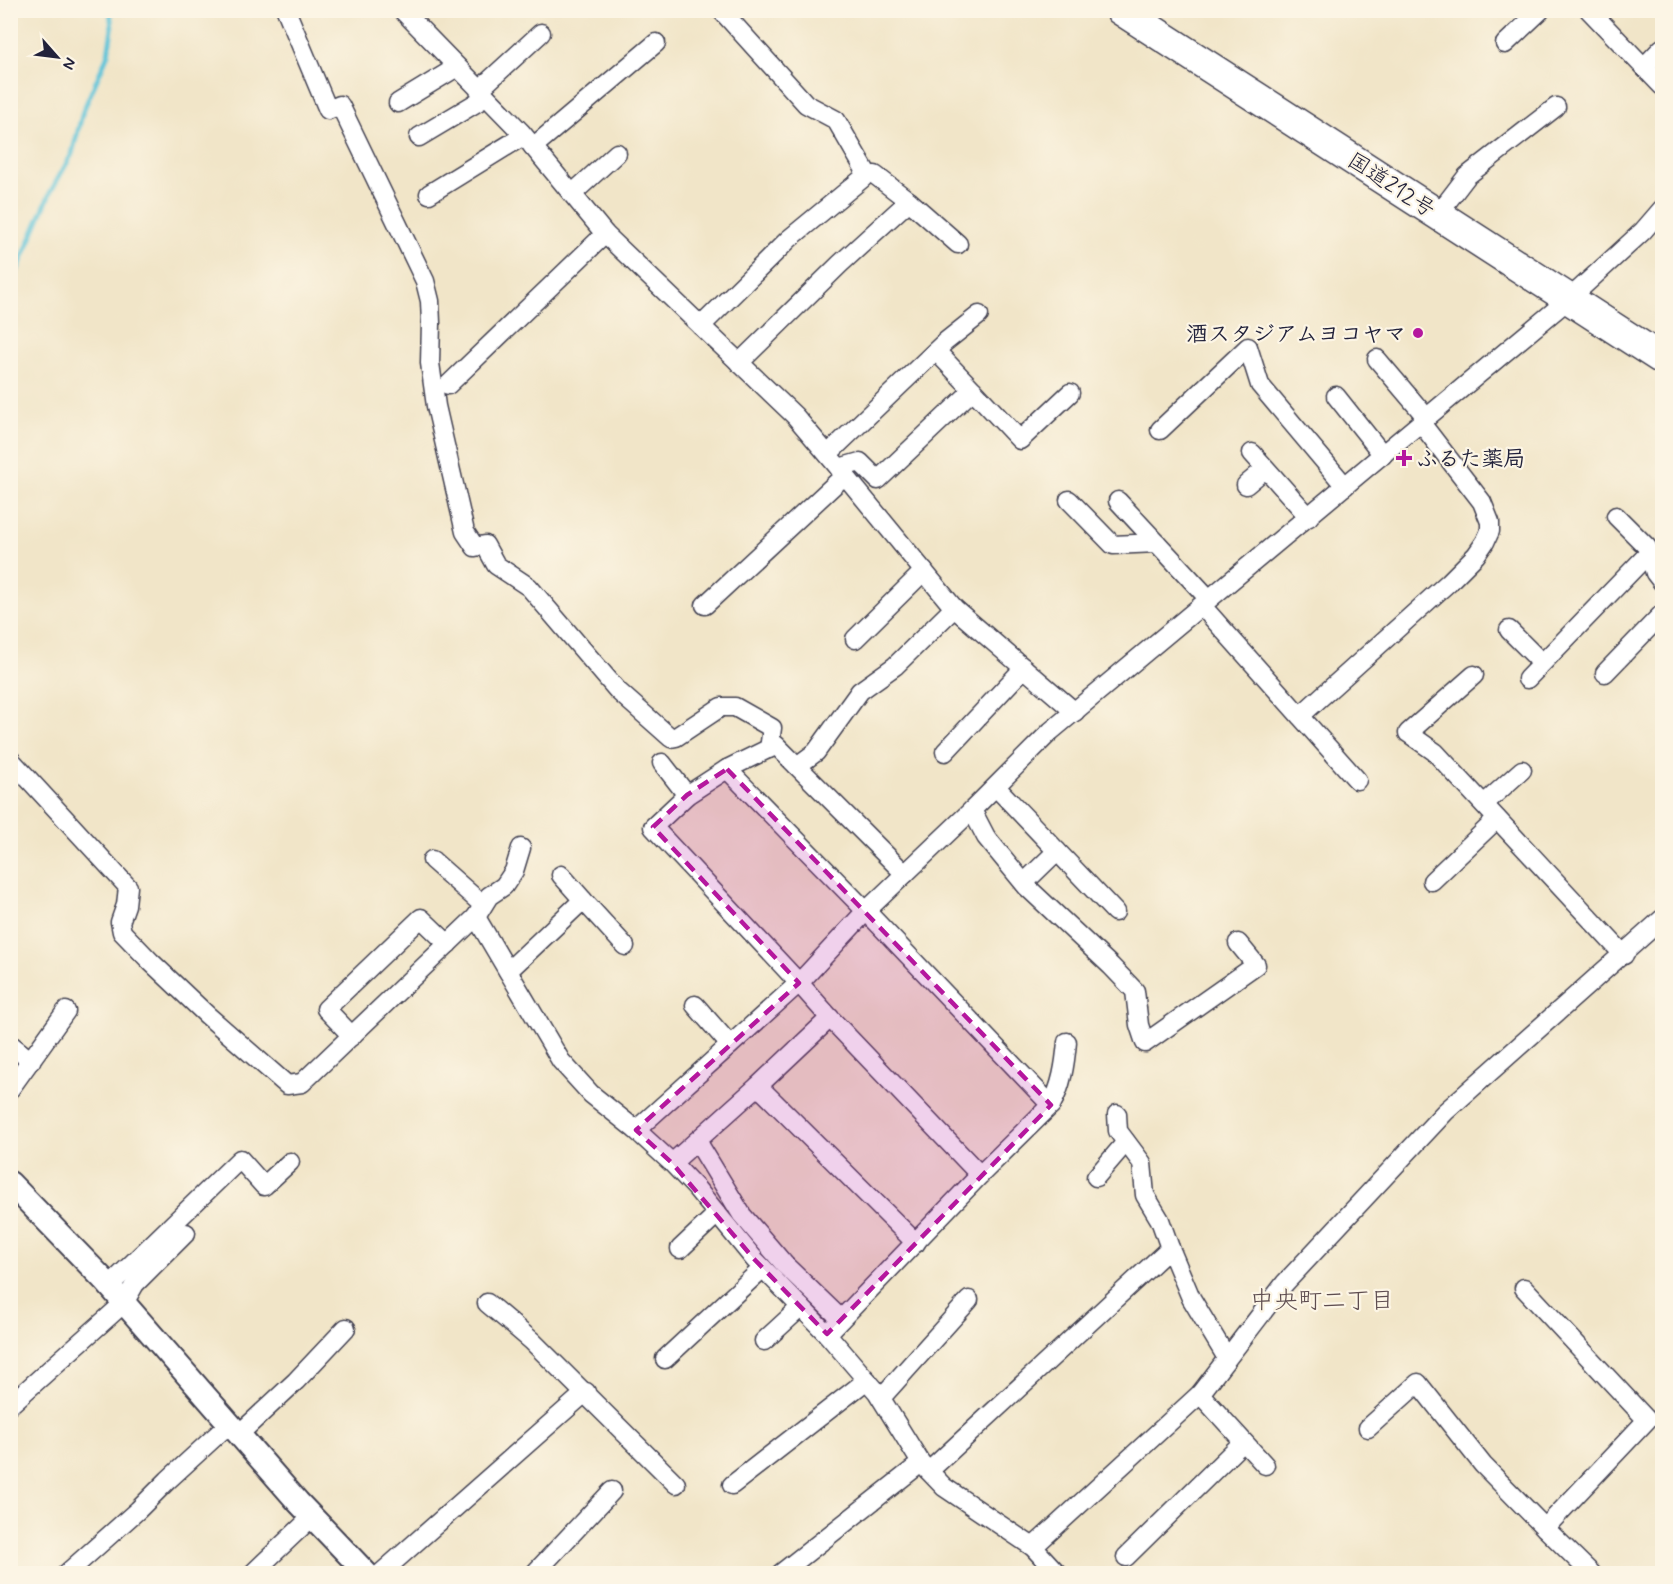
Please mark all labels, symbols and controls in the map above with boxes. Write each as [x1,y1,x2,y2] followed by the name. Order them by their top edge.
[27,27,87,87] north arrow
[57,54,81,73] text: N
[1342,147,1440,224] street label: 国道212号
[1186,321,1406,349] place label: 酒スタジアムヨコヤマ
[1411,326,1425,340] marker: 酒スタジアムヨコヤマ
[1416,446,1526,474] place label: ふるた薬局
[1397,451,1411,465] marker: ふるた薬局
[1250,1286,1394,1317] district label: 中央町二丁目

